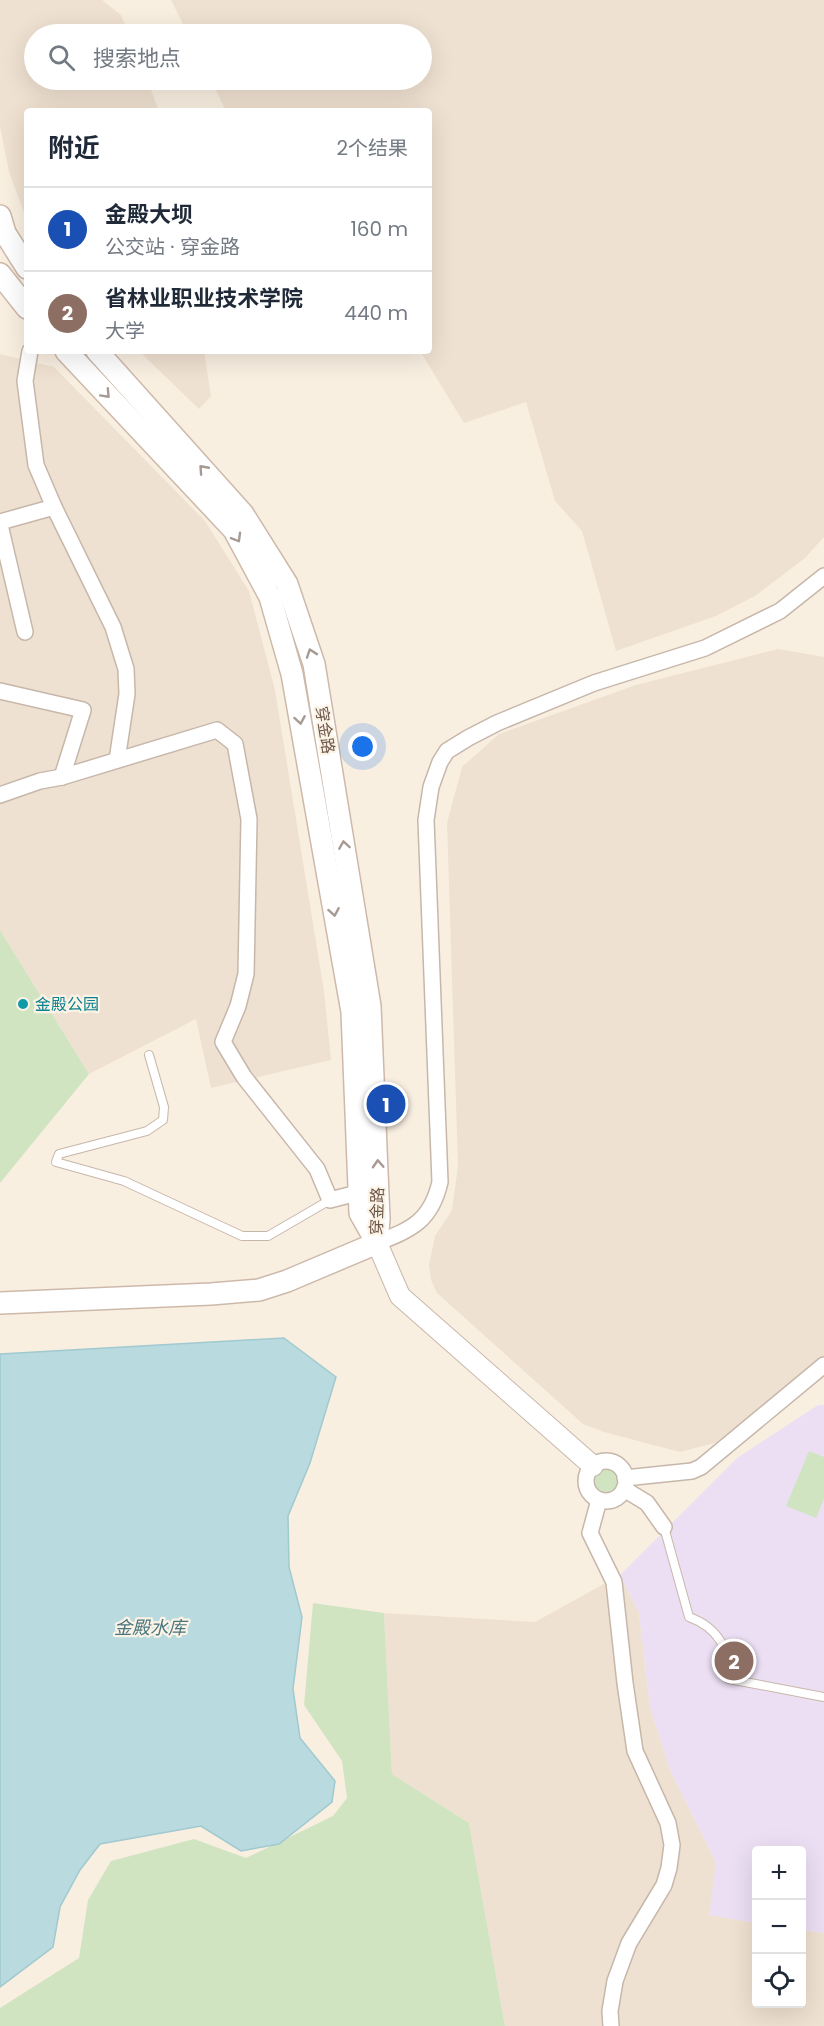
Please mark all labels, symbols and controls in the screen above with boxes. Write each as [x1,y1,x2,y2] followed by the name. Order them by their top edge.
[24,24,432,90] search box
[45,41,78,74] icon: search
[93,43,181,74] text: 搜索地点
[48,130,100,166] text: 附近
[337,134,408,162] text: 2个结果
[105,199,193,230] text: 金殿大坝
[64,215,71,243] text: 1
[350,215,408,243] text: 160 m
[105,233,240,261] text: 公交站 · 穿金路
[105,283,303,314] text: 省林业职业技术学院
[62,299,73,327] text: 2
[344,299,408,327] text: 440 m
[105,317,145,345] text: 大学
[99,387,110,397] one-way arrow
[199,465,210,476] one-way arrow
[230,531,242,542] one-way arrow
[305,648,318,659] one-way arrow
[310,704,340,756] street label: 穿金路
[294,716,306,725] one-way arrow
[348,732,377,761] your location
[338,840,350,850] one-way arrow
[328,908,340,917] one-way arrow
[35,993,99,1016] place label: 金殿公园
[16,997,30,1011] marker: 金殿公园
[366,1082,406,1126] pin: 1
[371,1159,384,1168] one-way arrow
[365,1187,389,1235] street label: 穿金路
[114,1615,189,1640] water label: 金殿水库
[714,1638,754,1684] pin: 2
[752,1846,806,2008] map controls
[752,1846,806,1900] button: +
[752,1900,806,1954] button: −
[752,1954,806,2008] button: locate

